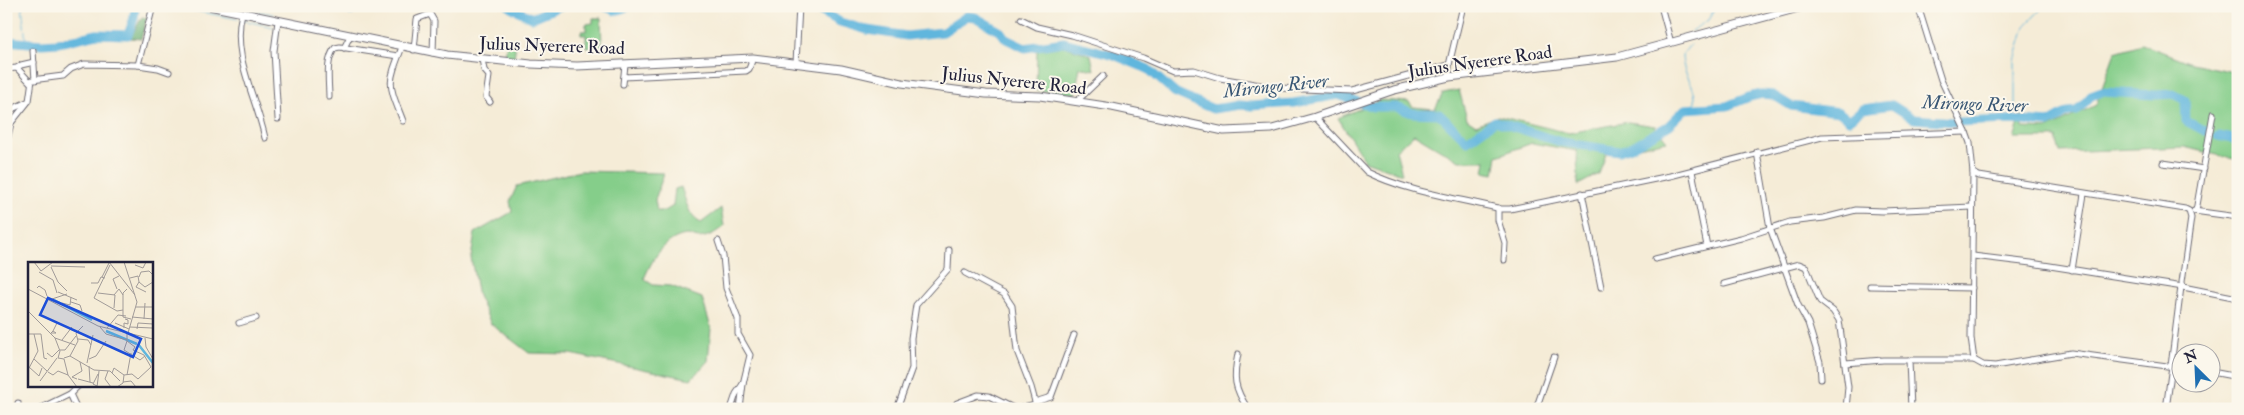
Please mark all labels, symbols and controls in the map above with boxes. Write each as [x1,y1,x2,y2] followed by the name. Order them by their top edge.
[478,32,625,60] street label: Julius Nyerere Road
[1405,40,1554,84] street label: Julius Nyerere Road
[939,62,1088,100] street label: Julius Nyerere Road
[1221,68,1331,104] water label: Mirongo River
[1921,90,2029,118] water label: Mirongo River
[28,262,152,388] inset map
[2172,342,2222,392] north arrow
[2181,346,2201,367] text: N

